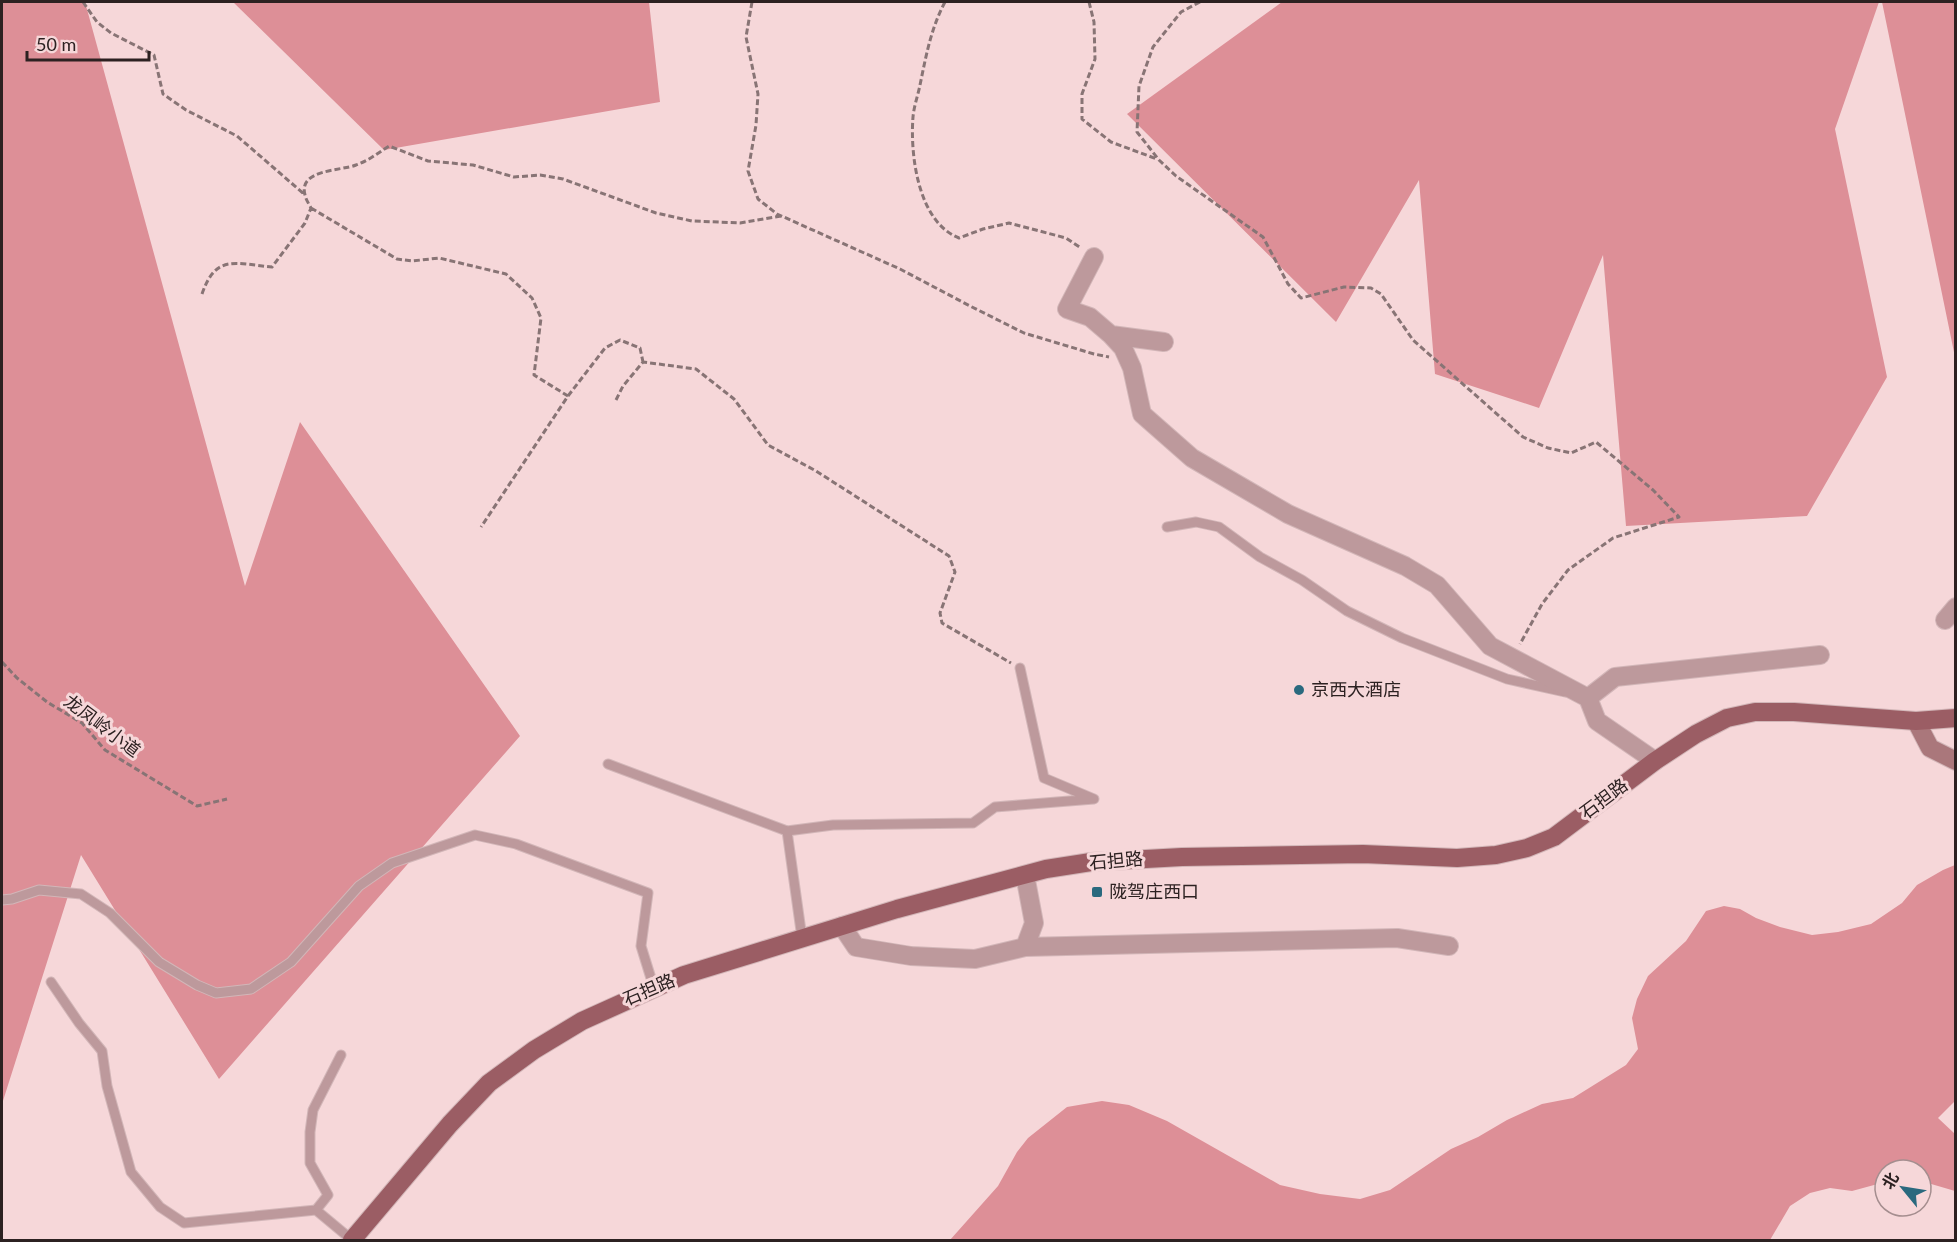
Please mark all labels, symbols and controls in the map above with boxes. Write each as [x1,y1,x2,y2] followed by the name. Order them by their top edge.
[27,24,148,62] scale bar
[36,33,76,55] text: 50 m
[1311,678,1401,700] place label: 京西大酒店
[1292,683,1306,697] marker: 京西大酒店
[60,689,145,761] street label: 龙凤岭小道
[1575,773,1632,823] street label: 石担路
[1088,847,1144,873] street label: 石担路
[1109,880,1199,902] place label: 陇驾庄西口
[1090,885,1104,899] marker: 陇驾庄西口
[619,968,678,1010] street label: 石担路
[1873,1158,1933,1218] north arrow
[1877,1169,1902,1192] text: 北

